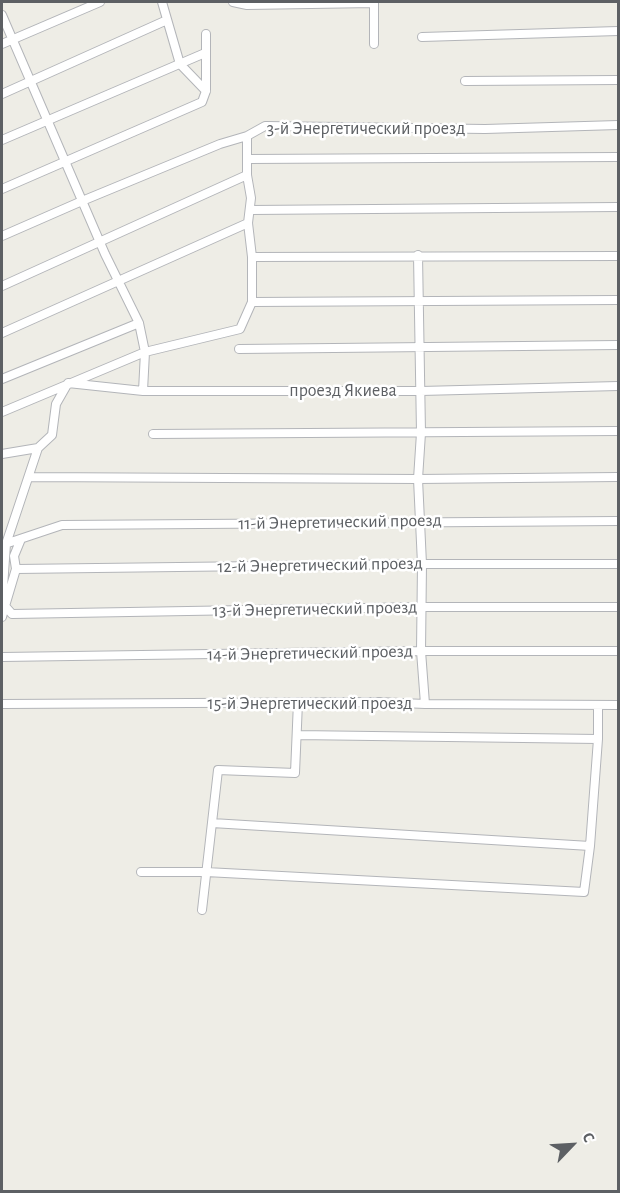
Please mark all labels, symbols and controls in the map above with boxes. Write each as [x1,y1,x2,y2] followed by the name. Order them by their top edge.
[267,118,465,140] street label: 3-й Энергетический проезд
[289,380,397,402] street label: проезд Якиева
[238,509,442,535] street label: 11-й Энергетический проезд
[217,552,423,578] street label: 12-й Энергетический проезд
[212,596,418,622] street label: 13-й Энергетический проезд
[207,640,413,666] street label: 14-й Энергетический проезд
[208,693,412,715] street label: 15-й Энергетический проезд
[542,1115,602,1175] north arrow
[579,1130,597,1145] text: С

